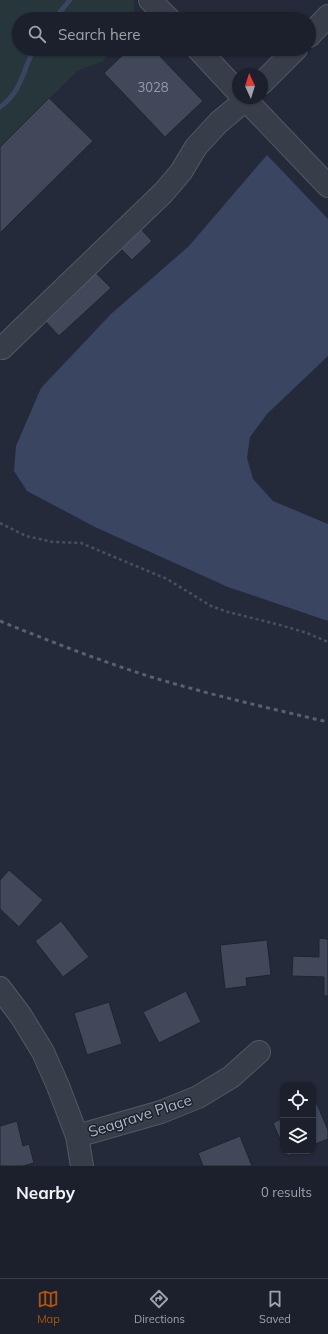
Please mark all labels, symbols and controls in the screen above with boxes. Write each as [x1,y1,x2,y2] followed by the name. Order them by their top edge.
[12,12,316,56] search box
[26,23,48,45] icon: search
[58,25,140,44] text: Search here
[232,68,268,104] north arrow
[137,79,169,95] house number: 3028
[280,1082,316,1154] map controls
[280,1082,316,1118] button: locate
[86,1090,194,1141] street label: Seagrave Place
[280,1118,316,1154] button: layers
[16,1182,75,1203] text: Nearby
[261,1184,312,1200] text: 0 results
[37,1288,60,1326] tab: Map
[134,1288,185,1326] tab: Directions
[259,1288,291,1326] tab: Saved

